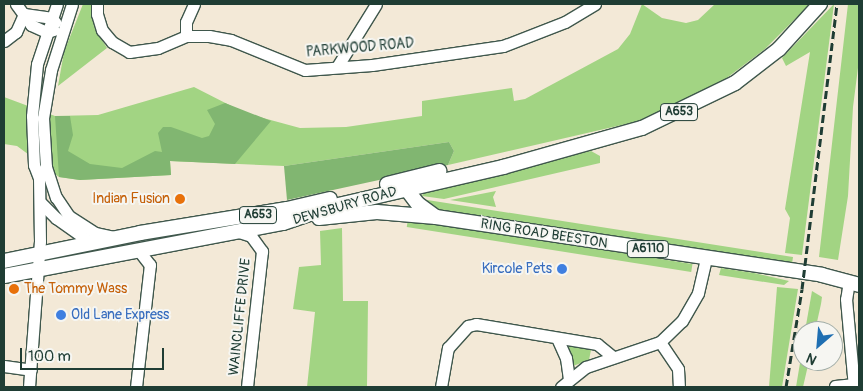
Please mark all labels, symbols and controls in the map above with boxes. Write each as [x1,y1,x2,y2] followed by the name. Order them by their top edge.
[305,35,415,61] street label: PARKWOOD ROAD
[659,102,699,121] road number: A653
[291,183,399,229] street label: DEWSBURY ROAD
[92,191,170,207] place label: Indian Fusion
[174,193,186,205] marker: Indian Fusion
[238,206,278,224] road number: A653
[479,216,609,252] street label: RING ROAD BEESTON
[627,240,669,258] road number: A6110
[225,258,255,376] street label: WAINCLIFFE DRIVE
[482,261,552,277] place label: Kircole Pets
[556,263,568,275] marker: Kircole Pets
[24,281,127,297] place label: The Tommy Wass
[8,283,20,295] marker: The Tommy Wass
[71,307,169,323] place label: Old Lane Express
[55,309,67,321] marker: Old Lane Express
[793,321,843,371] north arrow
[22,338,166,370] scale bar
[28,347,71,366] text: 100 m
[803,349,819,369] text: N

